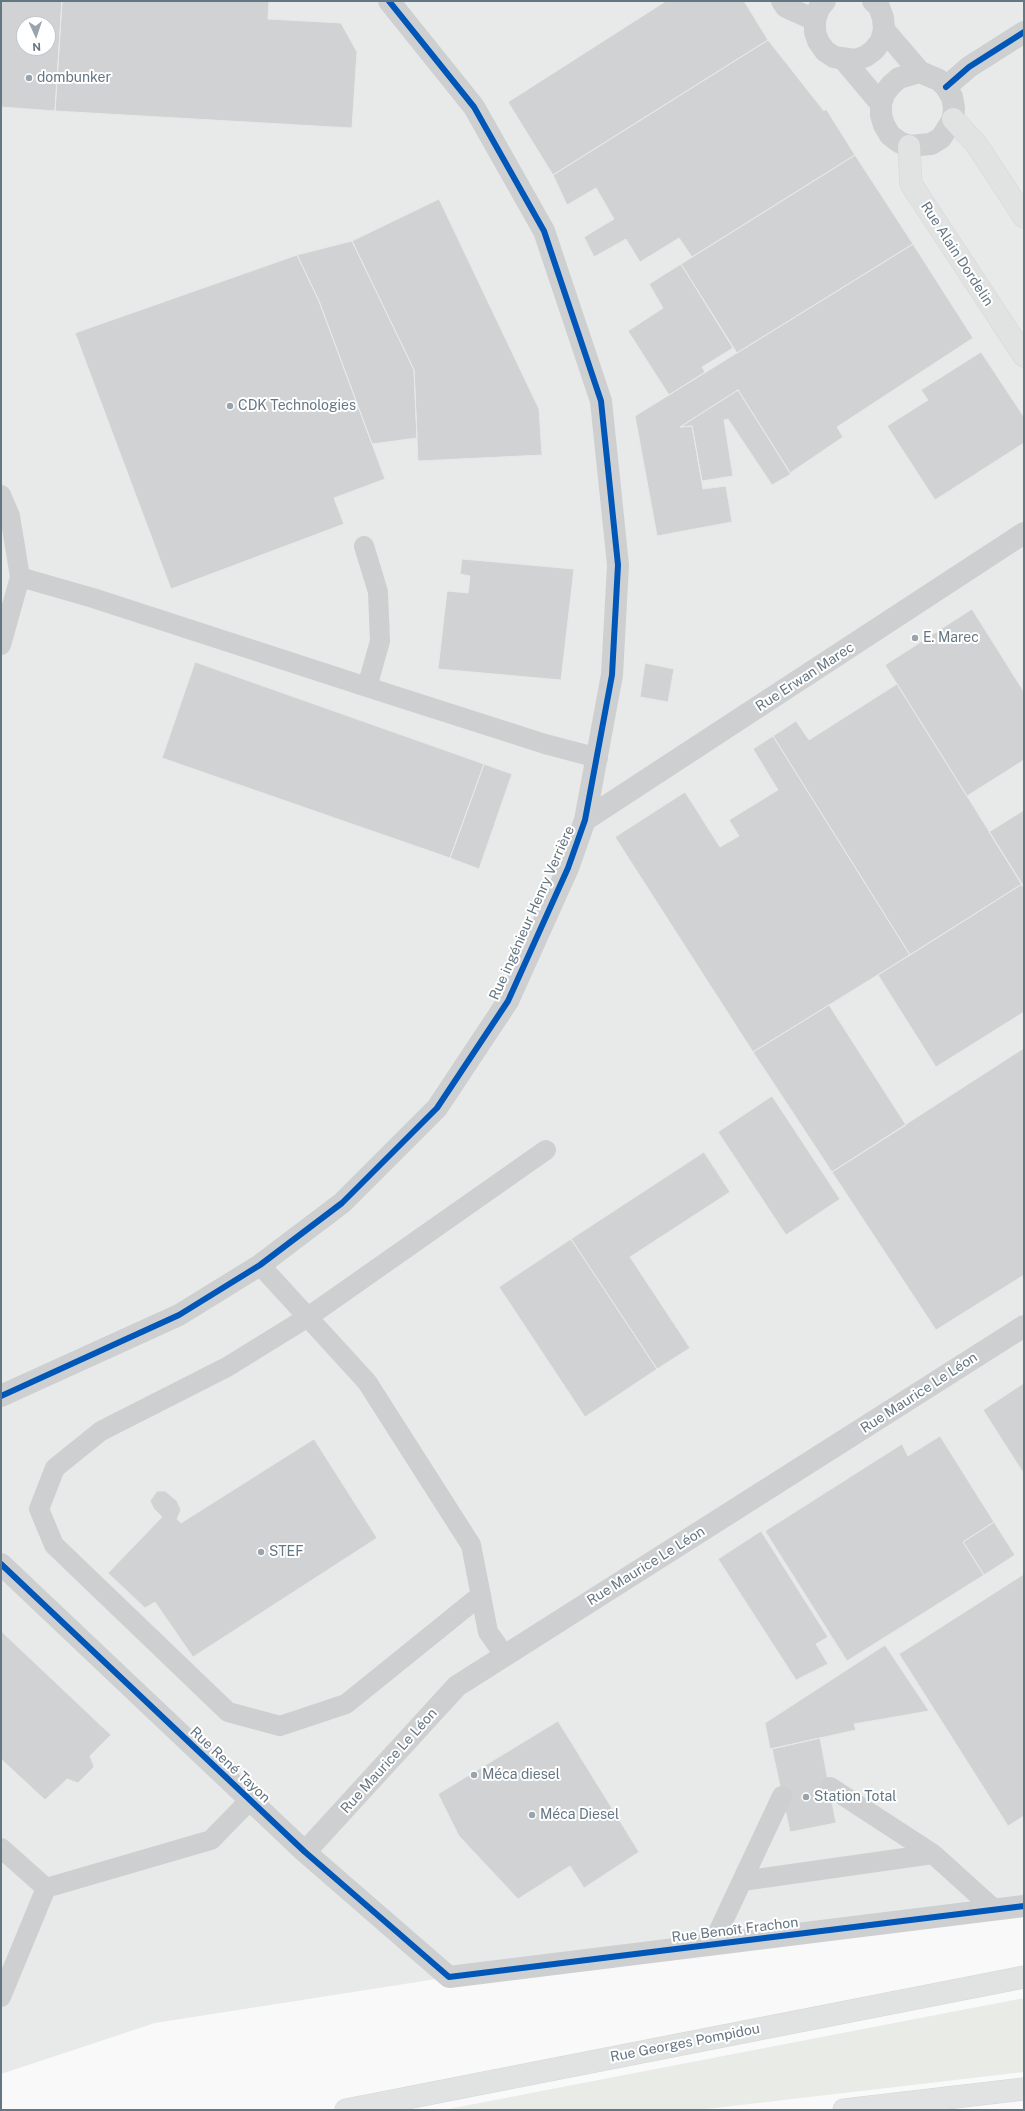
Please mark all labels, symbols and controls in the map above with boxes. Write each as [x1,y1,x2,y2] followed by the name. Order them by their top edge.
[16,16,56,56] north arrow
[32,41,41,53] text: N
[37,70,111,86] place label: dombunker
[24,73,34,83] marker: dombunker
[917,199,997,309] street label: Rue Alain Dordelin
[238,398,356,414] place label: CDK Technologies
[225,401,235,411] marker: CDK Technologies
[923,630,979,646] place label: E. Marec
[910,633,920,643] marker: E. Marec
[753,639,857,715] street label: Rue Erwan Marec
[486,823,578,1003] street label: Rue ingénieur Henry Verrière
[857,1349,981,1437] street label: Rue Maurice Le Léon
[584,1523,708,1609] street label: Rue Maurice Le Léon
[269,1544,304,1560] place label: STEF
[256,1547,266,1557] marker: STEF
[337,1705,441,1817] street label: Rue Maurice Le Léon
[186,1723,274,1807] street label: Rue René Tayon
[482,1767,560,1783] place label: Méca diesel
[469,1770,479,1780] marker: Méca diesel
[814,1789,897,1805] place label: Station Total
[801,1792,811,1802] marker: Station Total
[540,1807,619,1823] place label: Méca Diesel
[527,1810,537,1820] marker: Méca Diesel
[671,1914,799,1946] street label: Rue Benoît Frachon
[609,2020,761,2066] street label: Rue Georges Pompidou

